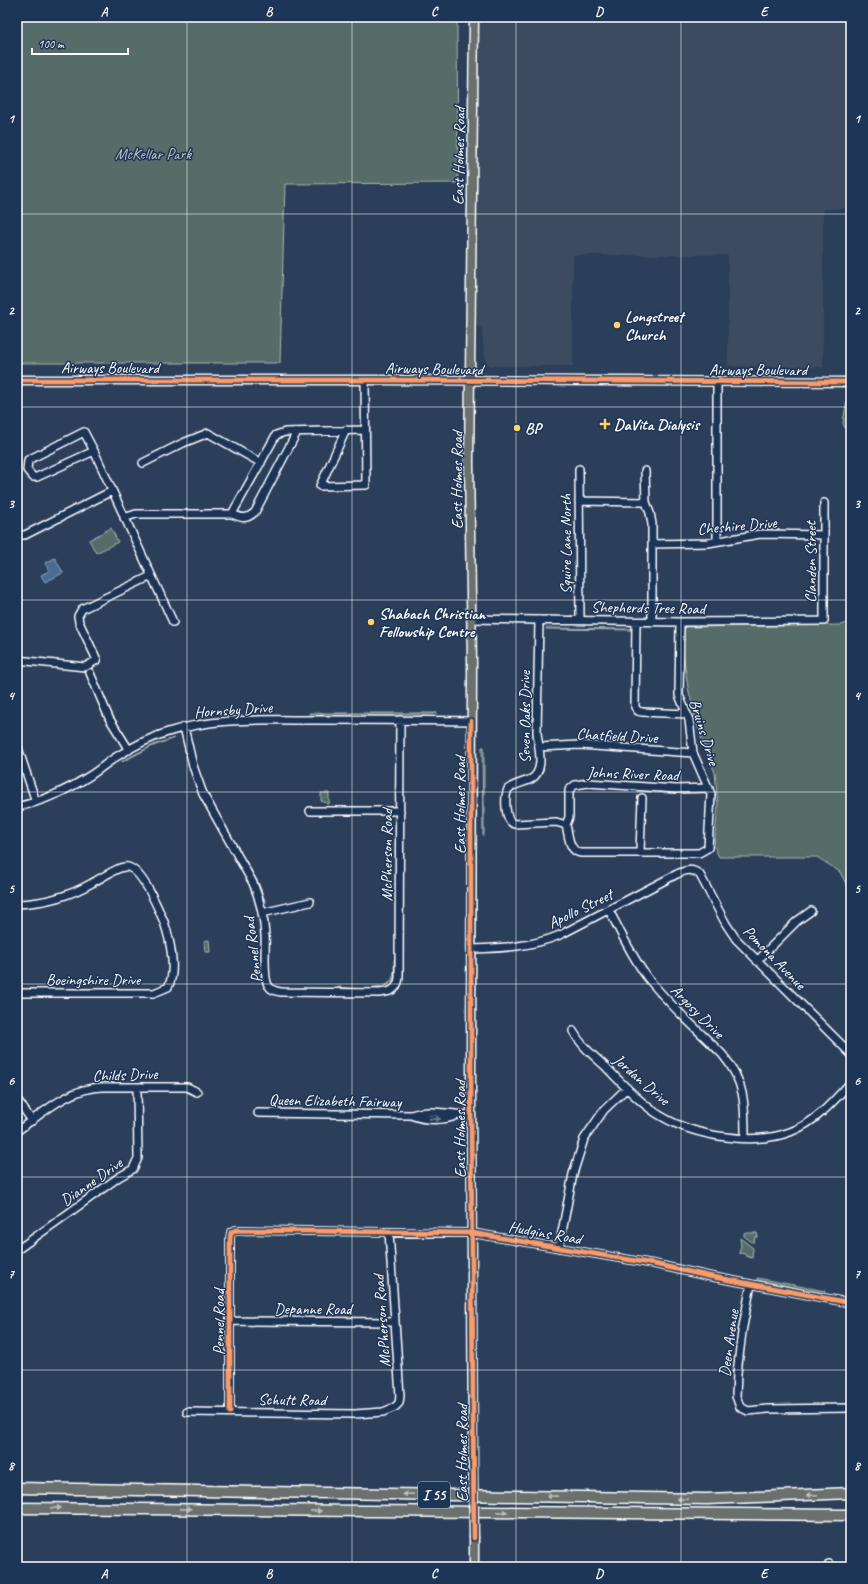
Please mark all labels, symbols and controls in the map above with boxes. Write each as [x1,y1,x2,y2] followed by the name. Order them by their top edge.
[101,4,109,20] text: A
[266,4,274,20] text: B
[431,4,439,20] text: C
[595,4,604,20] text: D
[761,4,770,20] text: E
[32,30,128,56] scale bar
[38,36,65,52] text: 100 m
[448,104,470,205] street label: East Holmes Road
[8,111,16,127] text: 1
[854,111,862,127] text: 1
[115,144,192,164] park label: McKellar Park
[8,303,15,319] text: 2
[854,303,861,319] text: 2
[625,307,686,345] place label: Longstreet Church
[612,320,622,330] marker: Longstreet Church
[61,358,162,378] street label: Airways Boulevard
[385,358,486,380] street label: Airways Boulevard
[709,360,810,380] street label: Airways Boulevard
[614,415,702,435] place label: DaVita Dialysis
[599,418,611,430] marker: DaVita Dialysis
[525,419,543,439] place label: BP
[512,423,522,433] marker: BP
[447,428,467,529] street label: East Holmes Road
[556,493,576,594] street label: Squire Lane North
[8,496,15,512] text: 3
[854,496,861,512] text: 3
[697,512,779,539] street label: Cheshire Drive
[801,519,821,603] street label: Clanden Street
[591,597,708,619] street label: Shepherds Tree Road
[379,604,487,642] place label: Shabach Christian Fellowship Centre
[366,617,376,627] marker: Shabach Christian Fellowship Centre
[515,669,535,763] street label: Seven Oaks Drive
[8,688,16,704] text: 4
[854,688,862,704] text: 4
[193,697,274,723] street label: Hornsby Drive
[685,697,724,770] street label: Bruins Drive
[576,724,660,748] street label: Chatfield Drive
[450,753,470,854] street label: East Holmes Road
[586,762,682,786] street label: Johns River Road
[377,806,397,901] street label: McPherson Road
[8,881,15,897] text: 5
[854,881,861,897] text: 5
[545,883,618,933] street label: Apollo Street
[239,913,267,984] street label: Pennel Road
[739,921,811,995] street label: Pomona Avenue
[46,970,142,990] street label: Boeingshire Drive
[666,981,730,1044] street label: Argosy Drive
[608,1049,675,1111] street label: Jordan Drive
[92,1064,160,1086] street label: Childs Drive
[8,1073,15,1089] text: 6
[854,1073,861,1089] text: 6
[450,1077,470,1178] street label: East Holmes Road
[269,1090,403,1112] street label: Queen Elizabeth Fairway
[429,1116,442,1122] one-way arrow
[57,1152,128,1210] street label: Dianne Drive
[507,1217,586,1250] street label: Hudgins Road
[8,1266,15,1282] text: 7
[854,1266,861,1282] text: 7
[369,1271,395,1368] street label: McPherson Road
[209,1286,229,1355] street label: Pennel Road
[274,1299,354,1319] street label: Depanne Road
[714,1306,744,1378] street label: Deen Avenue
[258,1389,329,1411] street label: Schutt Road
[452,1401,472,1502] street label: East Holmes Road
[8,1458,16,1474] text: 8
[854,1458,862,1474] text: 8
[418,1482,450,1508] road number: I 55
[401,1491,414,1497] one-way arrow
[806,1491,818,1498] one-way arrow
[546,1493,558,1500] one-way arrow
[676,1495,688,1502] one-way arrow
[50,1505,63,1511] one-way arrow
[180,1506,193,1512] one-way arrow
[310,1508,323,1514] one-way arrow
[496,1509,509,1515] one-way arrow
[101,1566,109,1582] text: A
[266,1566,274,1582] text: B
[431,1566,439,1582] text: C
[595,1566,604,1582] text: D
[761,1566,770,1582] text: E

